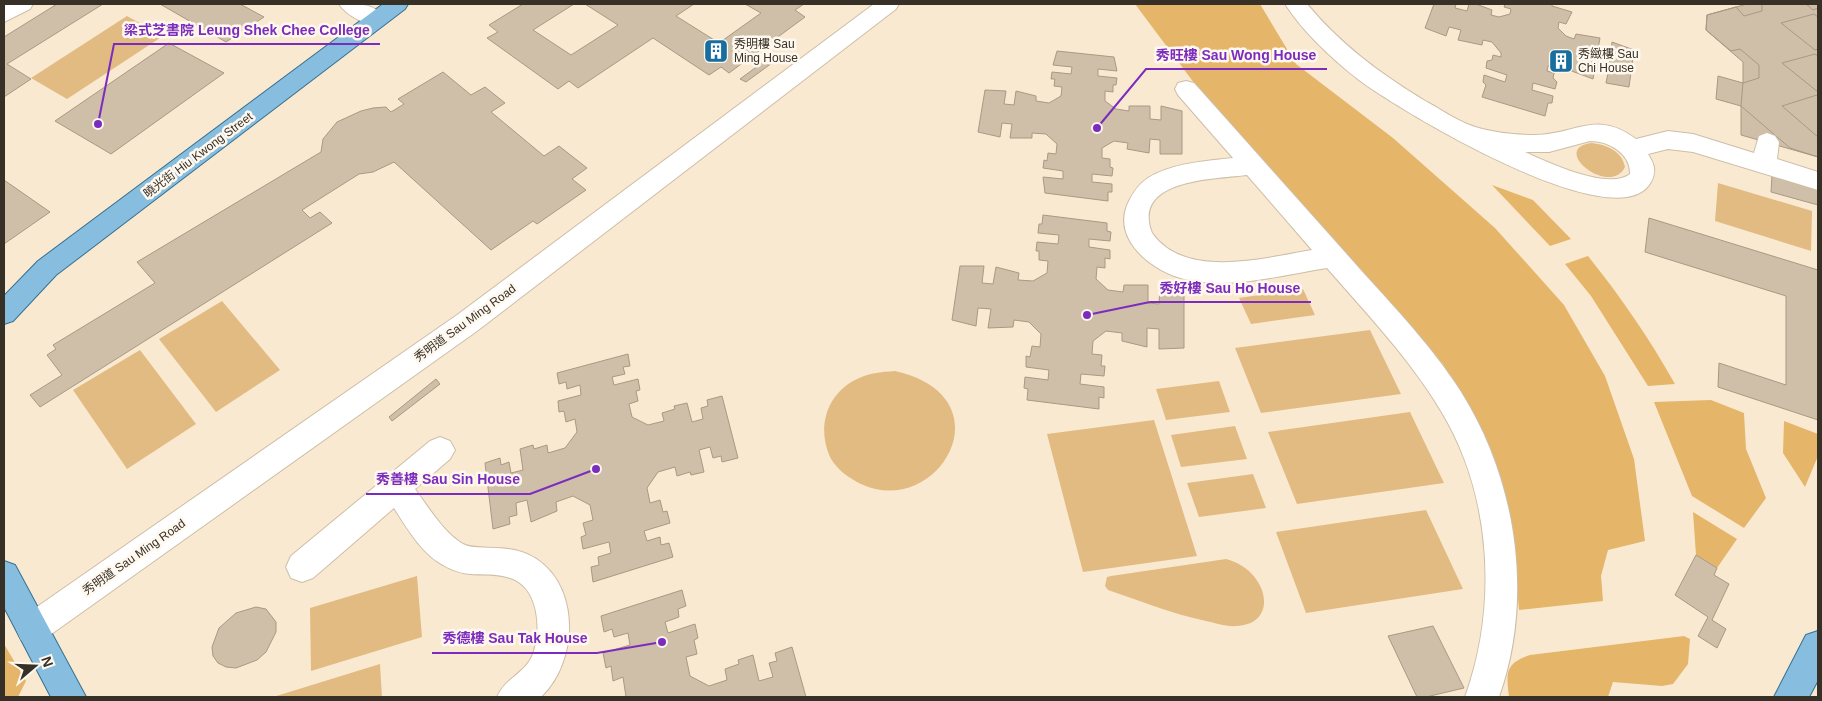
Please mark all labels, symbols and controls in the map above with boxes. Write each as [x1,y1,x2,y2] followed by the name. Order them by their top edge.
[114,15,380,44] callout: 梁式芝書院 Leung Shek Chee College
[124,22,370,38] text: 梁式芝書院 Leung Shek Chee College
[734,37,798,65] place label: 秀明樓 Sau Ming House
[703,38,729,64] building icon: 秀明樓 Sau Ming House
[1146,40,1327,69] callout: 秀旺樓 Sau Wong House
[1156,47,1317,63] text: 秀旺樓 Sau Wong House
[1578,47,1639,75] place label: 秀緻樓 Sau Chi House
[1548,48,1574,74] building icon: 秀緻樓 Sau Chi House
[141,109,256,201] street label: 曉光街 Hiu Kwong Street
[1150,273,1311,302] callout: 秀好樓 Sau Ho House
[1160,280,1301,296] text: 秀好樓 Sau Ho House
[412,281,518,365] street label: 秀明道 Sau Ming Road
[366,465,530,494] callout: 秀善樓 Sau Sin House
[376,471,520,487] text: 秀善樓 Sau Sin House
[80,516,188,598] street label: 秀明道 Sau Ming Road
[432,624,597,653] callout: 秀德樓 Sau Tak House
[442,630,588,646] text: 秀德樓 Sau Tak House
[10,641,60,691] north arrow
[38,654,57,669] text: N

